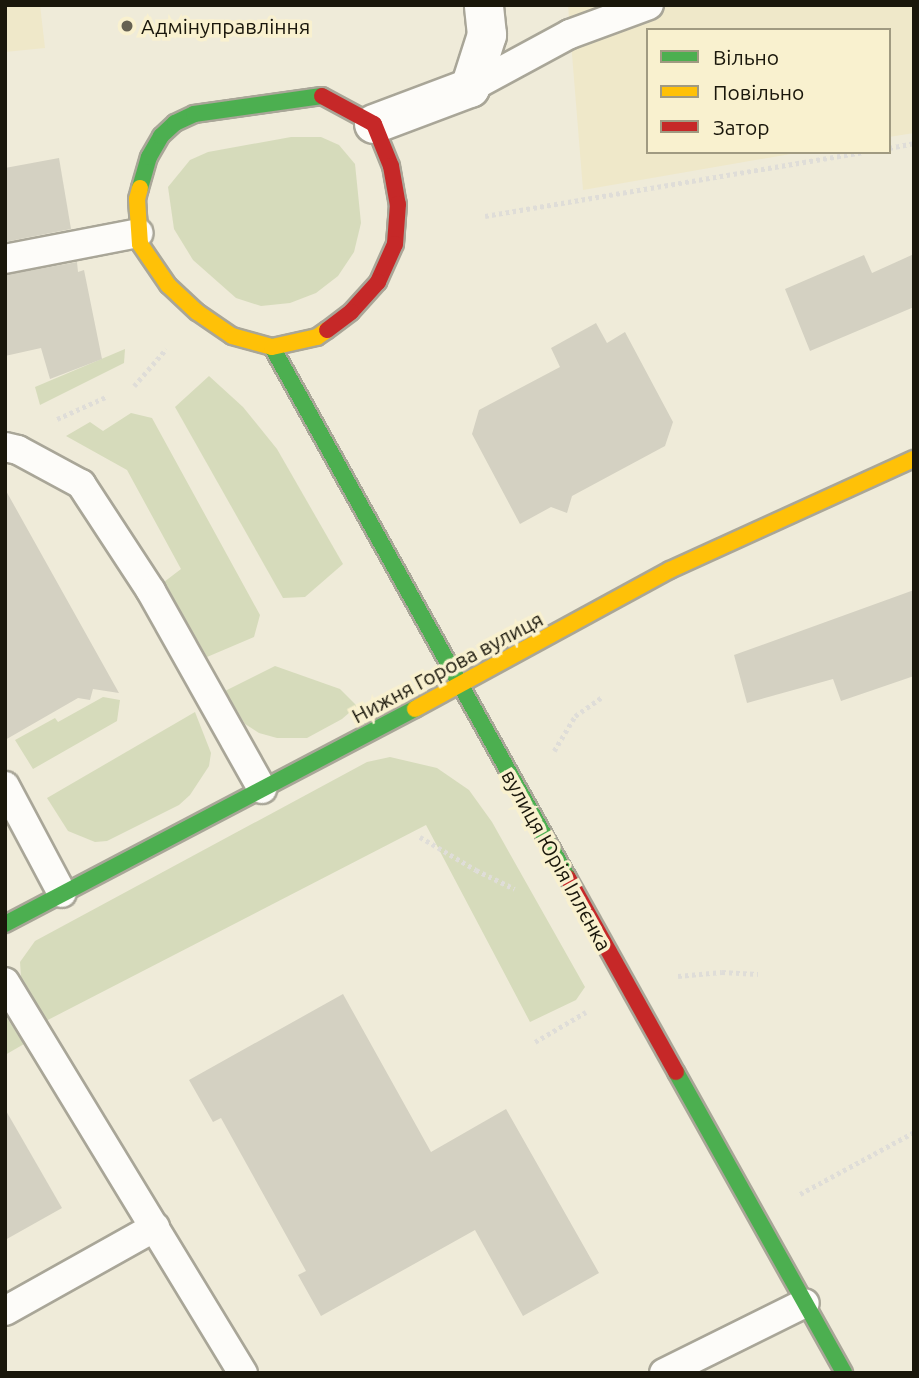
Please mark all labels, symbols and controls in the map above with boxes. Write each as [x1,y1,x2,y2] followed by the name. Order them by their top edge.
[141,13,310,39] place label: Адмінуправління
[119,18,135,34] marker: Адмінуправління
[646,28,891,154] legend
[713,45,779,69] text: Вільно
[713,80,804,104] text: Повільно
[713,115,769,139] text: Затор
[347,606,547,728] street label: Нижня Горова вулиця
[497,765,617,955] street label: вулиця Юрія Іллєнка

